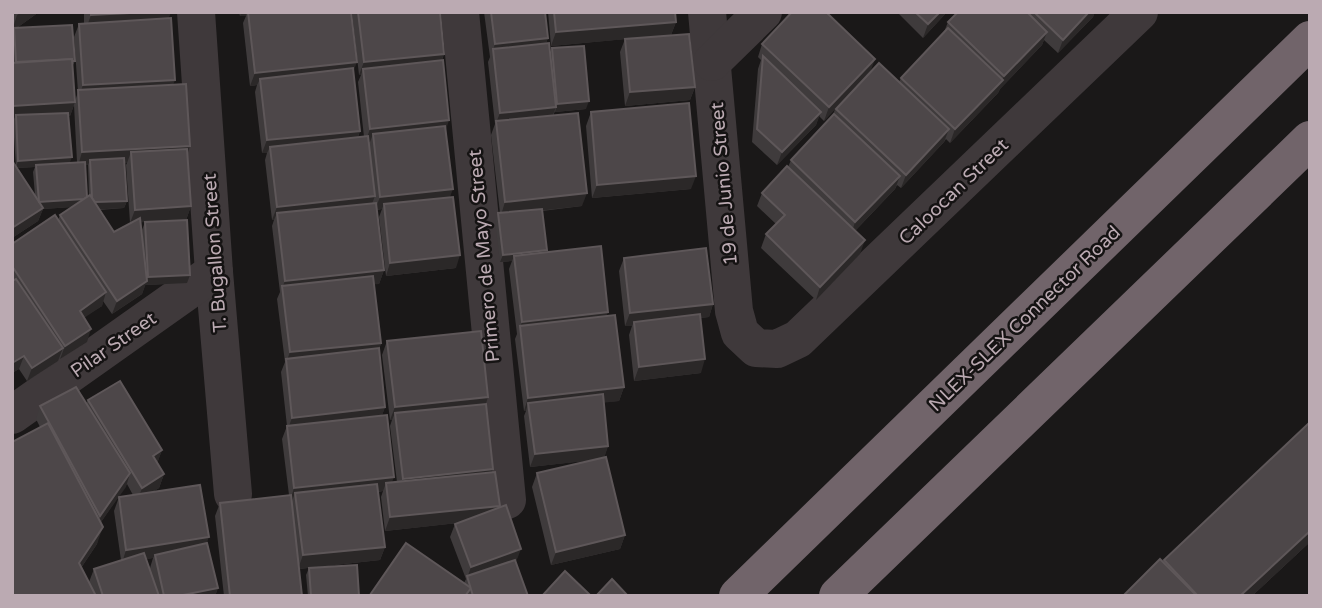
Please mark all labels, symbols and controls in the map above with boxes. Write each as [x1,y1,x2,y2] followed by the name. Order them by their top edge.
[706,101,742,267] street label: 19 de Junio Street
[894,134,1013,249] street label: Caloocan Street
[464,149,504,363] street label: Primero de Mayo Street
[198,173,232,333] street label: T. Bugallon Street
[924,221,1125,416] street label: NLEX-SLEX Connector Road
[67,307,161,382] street label: Pilar Street

